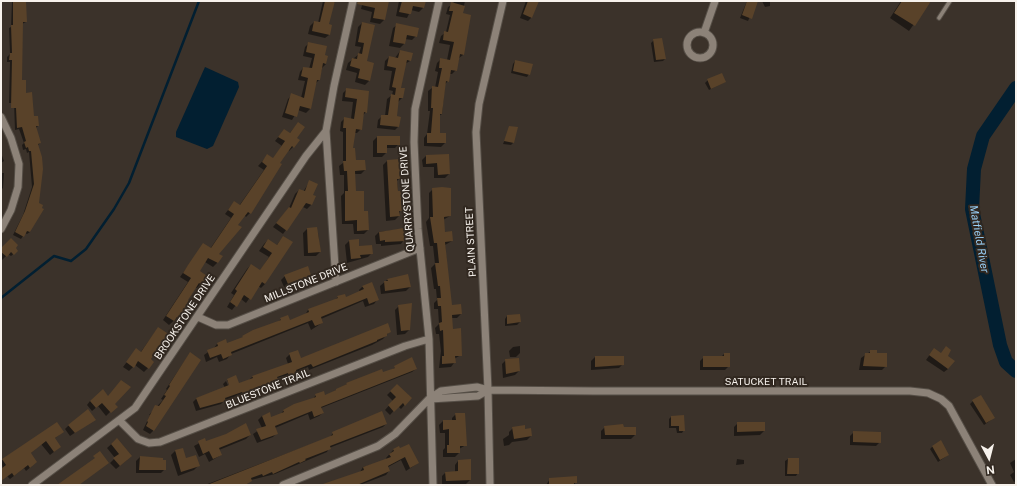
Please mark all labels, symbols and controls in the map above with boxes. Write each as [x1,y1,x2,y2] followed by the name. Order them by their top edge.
[397,146,417,252] street label: QUARRYSTONE DRIVE
[967,204,991,274] water label: Matfield River
[463,207,479,277] street label: PLAIN STREET
[263,261,349,305] street label: MILLSTONE DRIVE
[152,272,218,362] street label: BROOKSTONE DRIVE
[224,367,312,411] street label: BLUESTONE TRAIL
[725,376,807,388] street label: SATUCKET TRAIL
[969,438,1009,478] north arrow
[985,463,995,476] text: N

